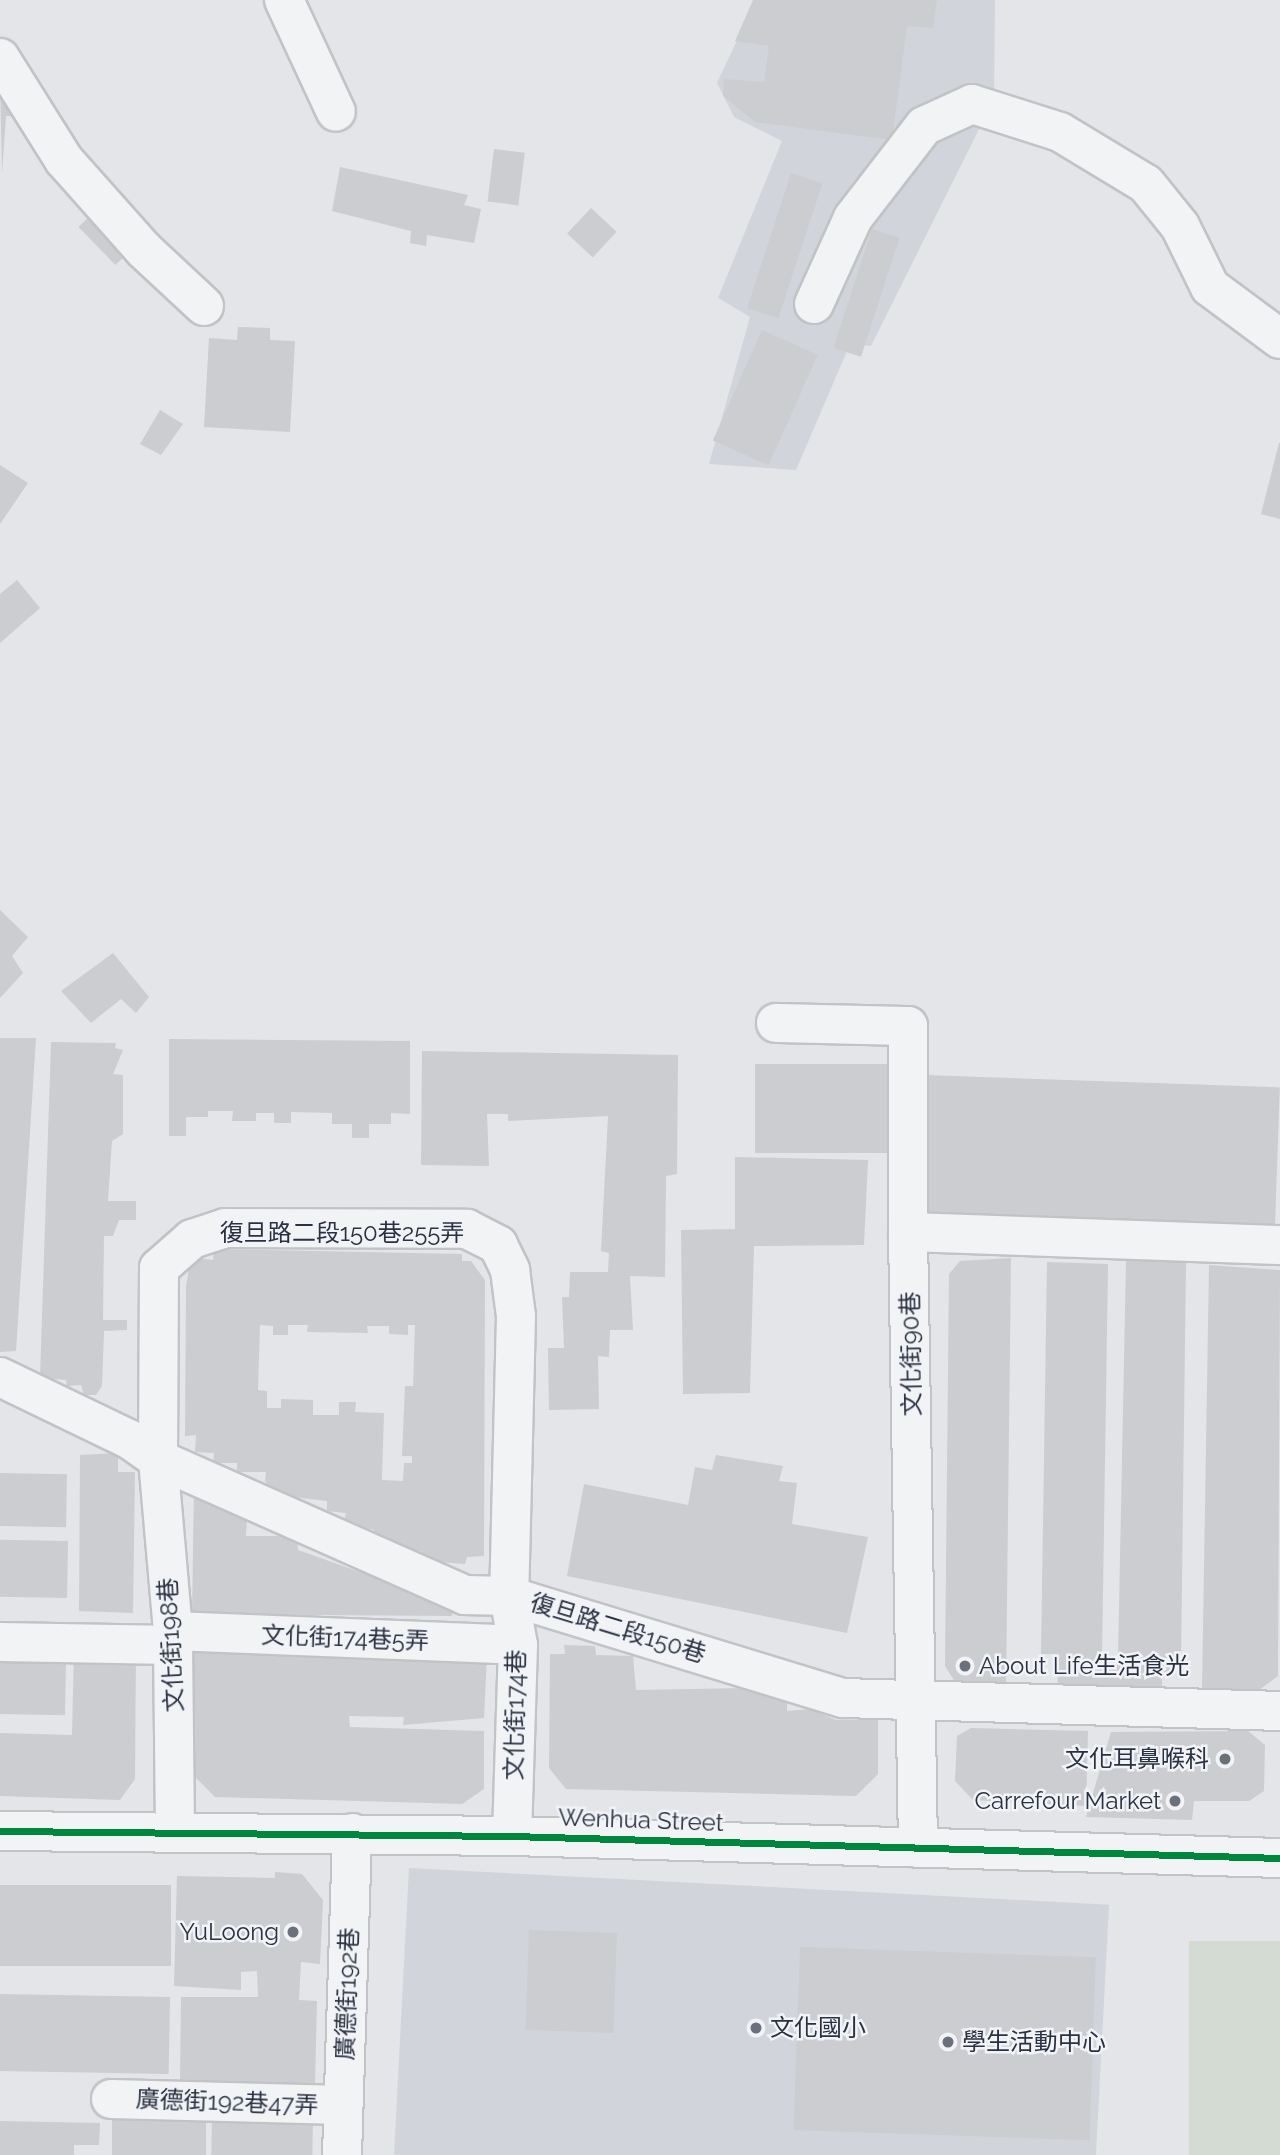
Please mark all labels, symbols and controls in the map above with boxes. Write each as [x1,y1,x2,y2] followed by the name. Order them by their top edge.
[220,1219,464,1247] street label: 復旦路二段150巷255弄
[896,1291,926,1417] street label: 文化街90巷
[153,1577,189,1713] street label: 文化街198巷
[527,1588,709,1668] street label: 復旦路二段150巷
[261,1621,429,1655] street label: 文化街174巷5弄
[499,1649,531,1781] street label: 文化街174巷
[979,1652,1190,1680] place label: About Life生活食光
[957,1658,973,1674] marker: About Life生活食光
[1065,1745,1209,1773] place label: 文化耳鼻喉科
[1215,1749,1235,1769] marker: 文化耳鼻喉科
[974,1787,1161,1815] place label: Carrefour Market
[1167,1793,1183,1809] marker: Carrefour Market
[558,1803,724,1837] street label: Wenhua Street
[179,1918,279,1946] place label: YuLoong
[285,1924,301,1940] marker: YuLoong
[330,1927,364,2061] street label: 廣德街192巷
[770,2014,866,2042] place label: 文化國小
[748,2020,764,2036] marker: 文化國小
[962,2028,1106,2056] place label: 學生活動中心
[940,2034,956,2050] marker: 學生活動中心
[135,2084,319,2120] street label: 廣德街192巷47弄

